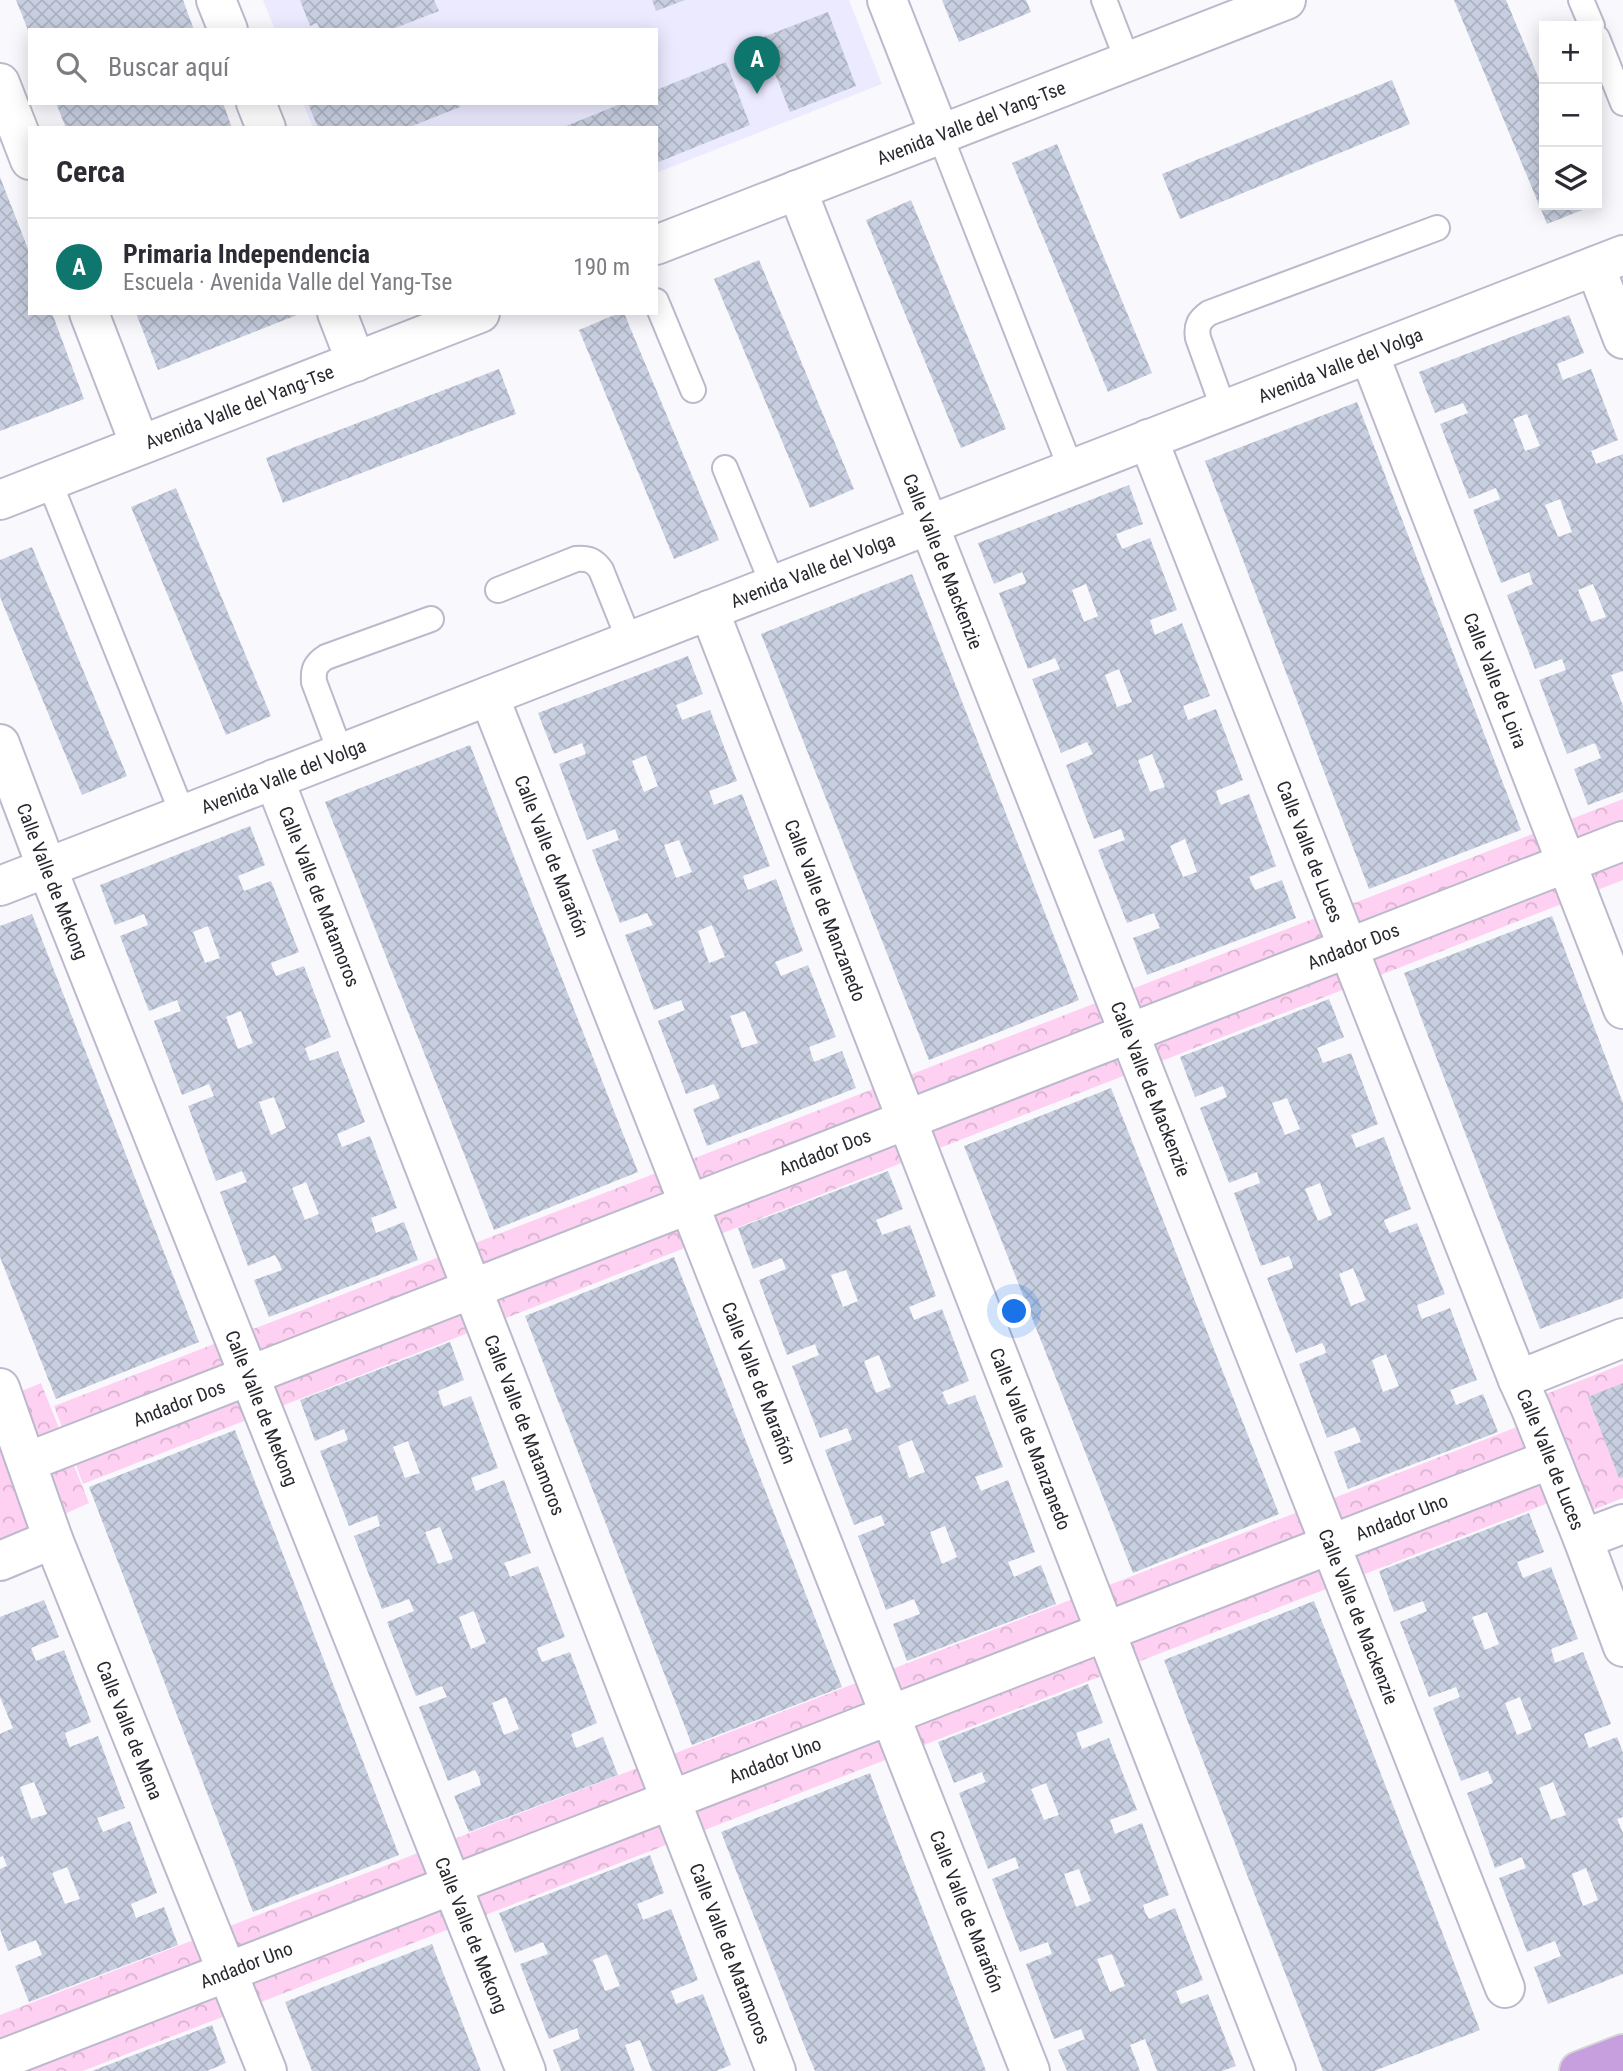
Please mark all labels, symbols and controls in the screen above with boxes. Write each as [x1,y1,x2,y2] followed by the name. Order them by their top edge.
[1539,21,1602,210] map controls
[1539,21,1602,84] button: +
[28,28,658,105] search box
[734,36,780,94] pin: A
[52,48,90,86] icon: search
[108,52,229,82] text: Buscar aquí
[874,76,1069,170] street label: Avenida Valle del Yang-Tse
[1539,84,1602,147] button: −
[1539,147,1602,210] button: layers
[56,154,125,189] text: Cerca
[123,239,370,269] text: Primaria Independencia
[72,254,86,281] text: A
[573,254,630,281] text: 190 m
[123,269,452,296] text: Escuela · Avenida Valle del Yang-Tse
[1255,323,1426,408] street label: Avenida Valle del Volga
[142,360,337,454] street label: Avenida Valle del Yang-Tse
[898,471,988,652] street label: Calle Valle de Mackenzie
[727,528,899,613] street label: Avenida Valle del Volga
[1458,609,1532,752] street label: Calle Valle de Loira
[198,734,369,819] street label: Avenida Valle del Volga
[509,772,594,940] street label: Calle Valle de Marañón
[1271,777,1348,926] street label: Calle Valle de Luces
[11,800,93,963] street label: Calle Valle de Mekong
[274,803,365,990] street label: Calle Valle de Matamoros
[779,816,871,1005] street label: Calle Valle de Manzanedo
[1304,918,1403,975] street label: Andador Dos
[1106,998,1195,1180] street label: Calle Valle de Mackenzie
[776,1124,874,1180] street label: Andador Dos
[997,1294,1031,1328] your location
[717,1299,801,1467] street label: Calle Valle de Marañón
[220,1327,303,1490] street label: Calle Valle de Mekong
[479,1332,570,1519] street label: Calle Valle de Matamoros
[984,1345,1076,1533] street label: Calle Valle de Manzanedo
[130,1375,228,1432] street label: Andador Dos
[1512,1385,1589,1534] street label: Calle Valle de Luces
[1352,1489,1451,1546] street label: Andador Uno
[1313,1526,1403,1708] street label: Calle Valle de Mackenzie
[91,1658,168,1803] street label: Calle Valle de Mena
[726,1732,825,1789] street label: Andador Uno
[925,1827,1009,1996] street label: Calle Valle de Marañón
[430,1854,513,2016] street label: Calle Valle de Mekong
[684,1860,775,2047] street label: Calle Valle de Matamoros
[197,1937,296,1993] street label: Andador Uno

